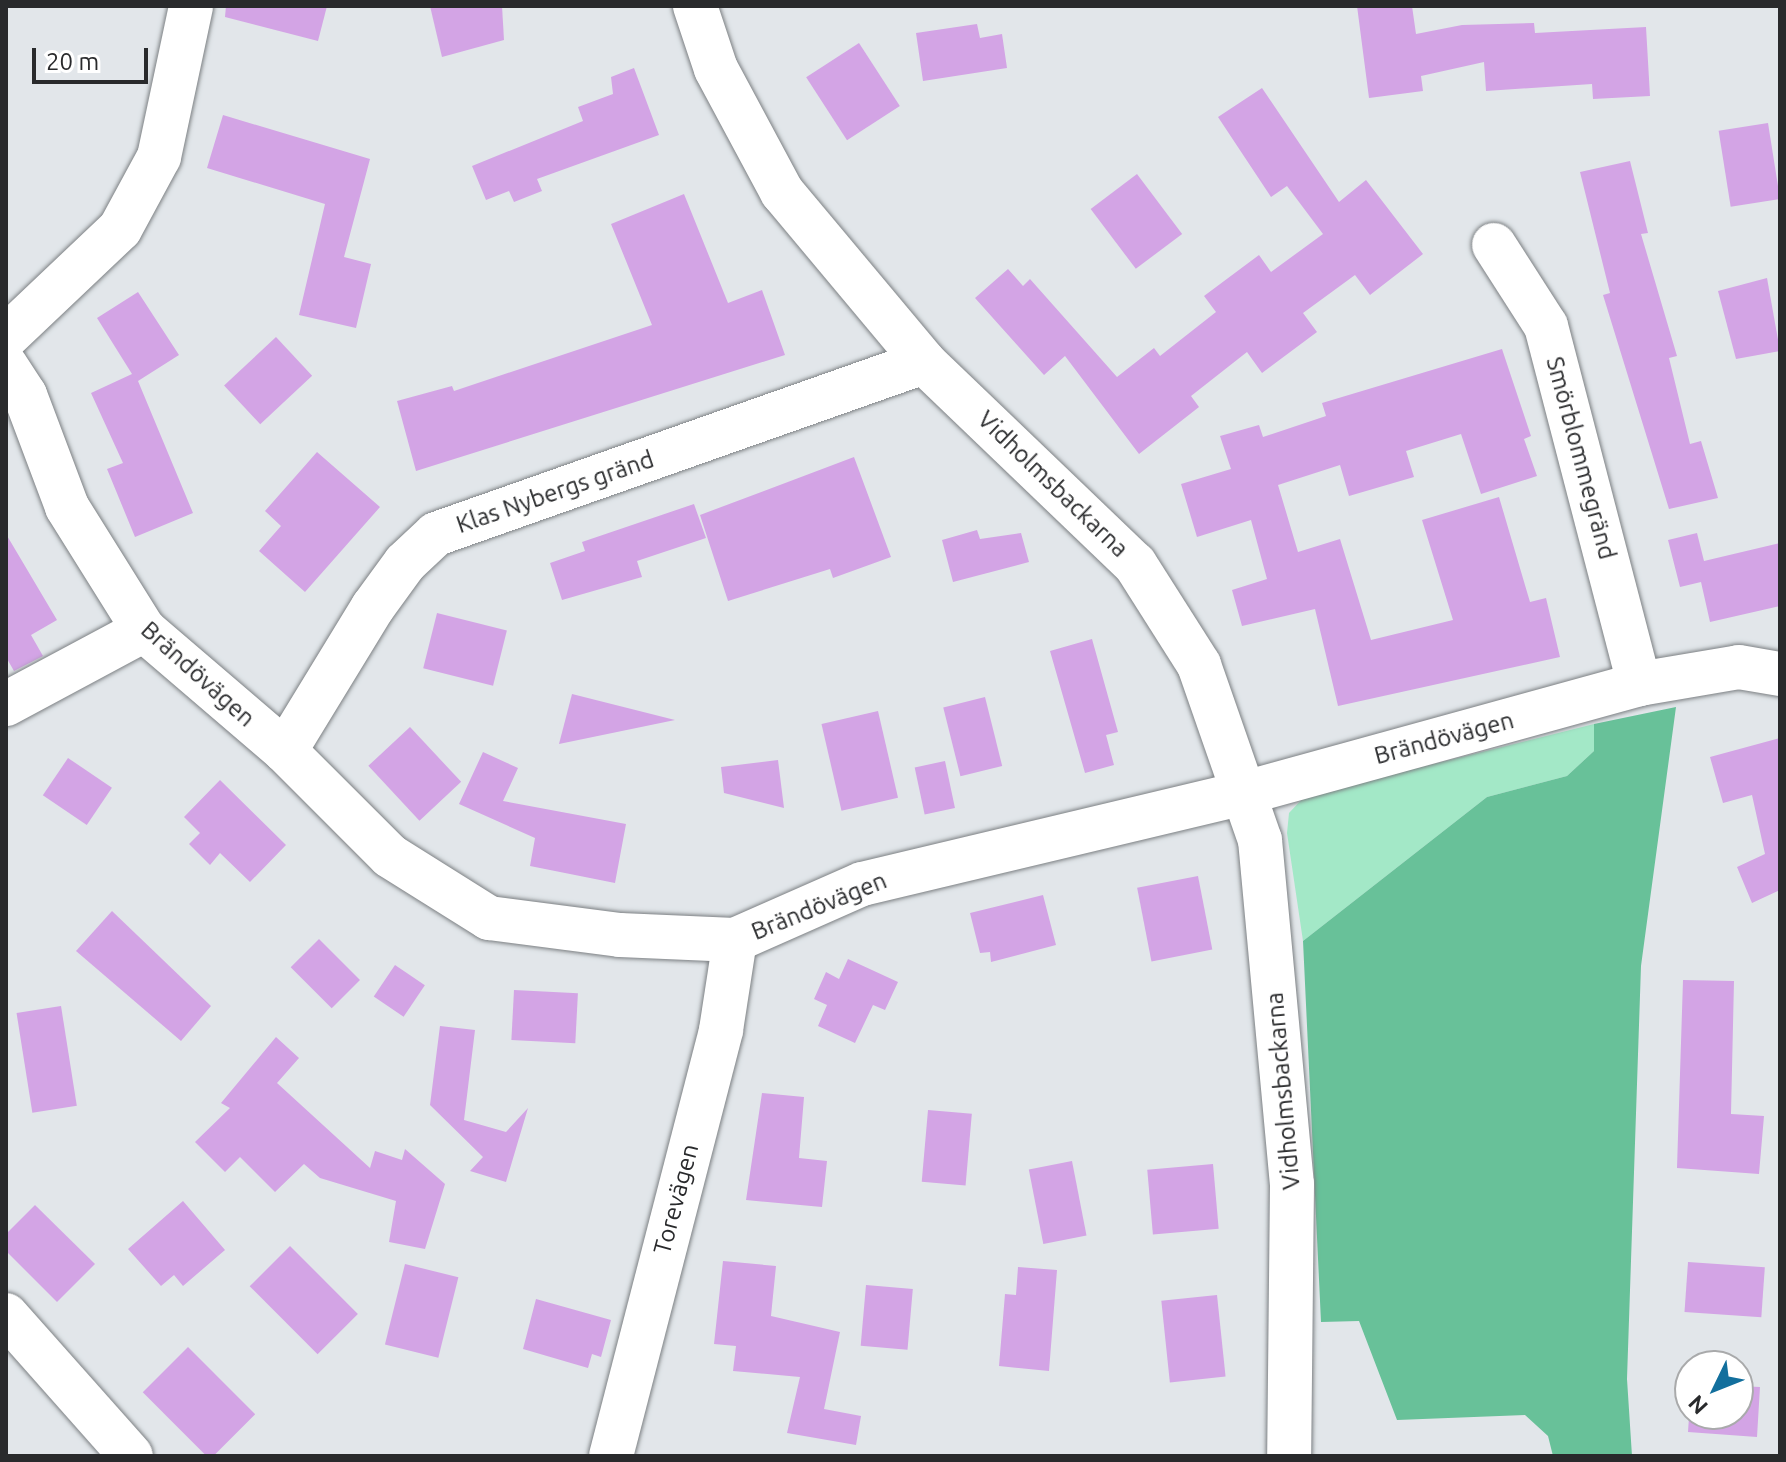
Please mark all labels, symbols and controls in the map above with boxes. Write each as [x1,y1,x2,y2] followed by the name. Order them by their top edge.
[36,32,152,82] scale bar
[46,48,99,75] text: 20 m
[1540,354,1622,562] street label: Smörblommegränd
[972,405,1134,563] street label: Vidholmsbackarna
[452,445,658,539] street label: Klas Nybergs gränd
[135,615,261,733] street label: Brändövägen
[1371,706,1517,770] street label: Brändövägen
[747,866,891,946] street label: Brändövägen
[1260,991,1306,1191] street label: Vidholmsbackarna
[647,1141,705,1257] street label: Torevägen
[1674,1350,1754,1430] north arrow
[1683,1391,1712,1420] text: N

